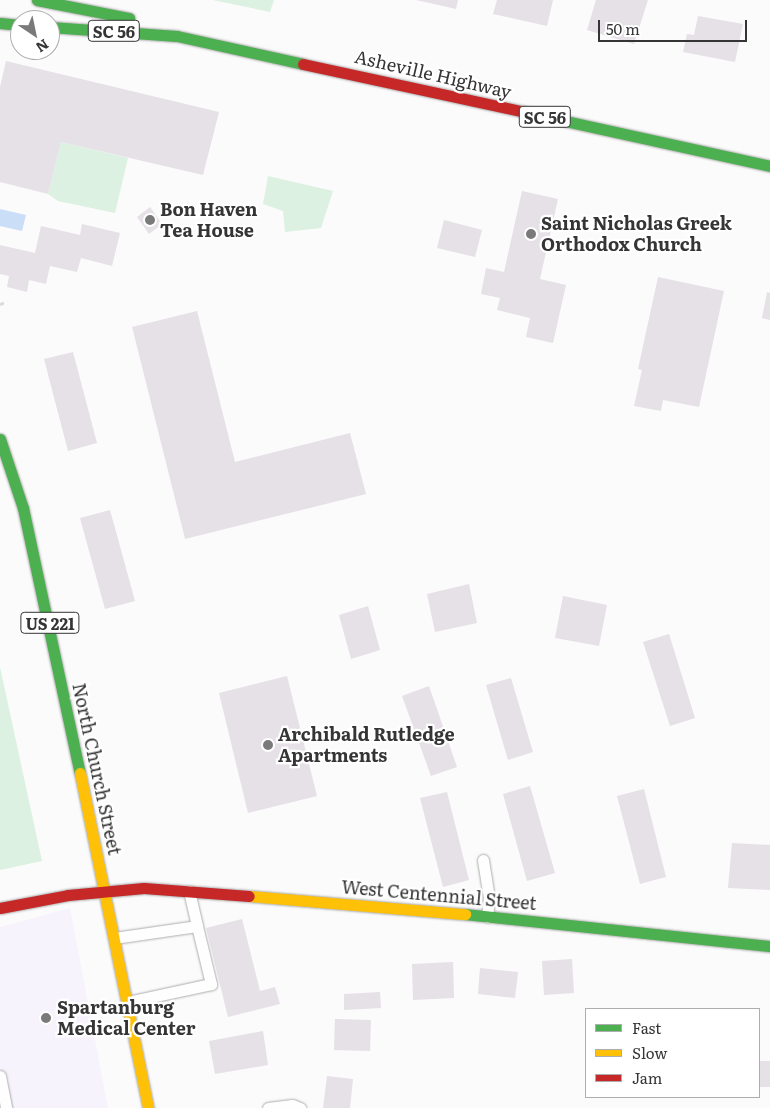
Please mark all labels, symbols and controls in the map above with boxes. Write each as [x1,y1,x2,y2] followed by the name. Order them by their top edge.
[10,10,60,60] north arrow
[600,10,749,42] scale bar
[606,17,640,40] text: 50 m
[88,18,140,44] road number: SC 56
[32,35,53,58] text: N
[352,45,514,103] street label: Asheville Highway
[519,104,571,130] road number: SC 56
[160,199,258,242] place label: Bon Haven Tea House
[541,213,732,255] place label: Saint Nicholas Greek Orthodox Church
[144,214,156,226] marker: Bon Haven Tea House
[525,228,537,240] marker: Saint Nicholas Greek Orthodox Church
[20,610,80,636] road number: US 221
[68,681,126,857] street label: North Church Street
[278,724,455,766] place label: Archibald Rutledge Apartments
[262,739,274,751] marker: Archibald Rutledge Apartments
[340,876,538,914] street label: West Centennial Street
[57,997,196,1040] place label: Spartanburg Medical Center
[585,1008,760,1098] legend
[39,1011,53,1025] marker: Spartanburg Medical Center
[632,1016,661,1039] text: Fast
[632,1041,667,1064] text: Slow
[632,1066,662,1089] text: Jam

